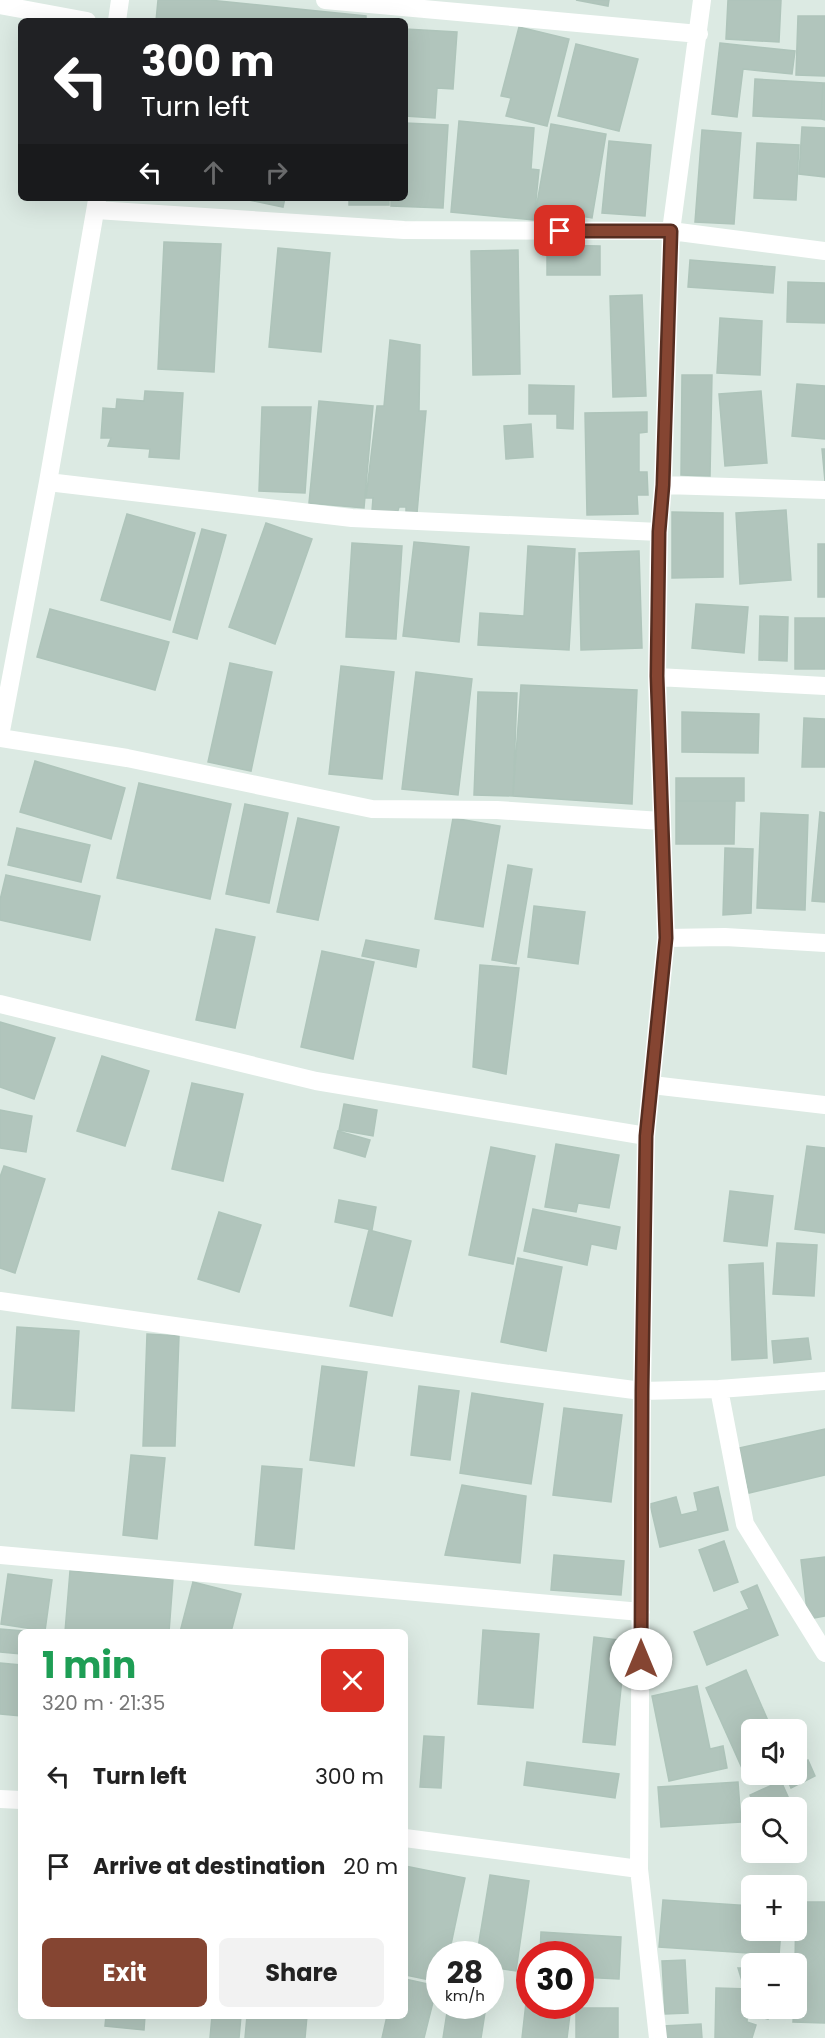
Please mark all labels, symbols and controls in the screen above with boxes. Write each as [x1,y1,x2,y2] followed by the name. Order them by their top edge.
[141,32,275,91] text: 300 m
[42,42,120,120] icon: left
[141,88,250,125] text: Turn left
[134,156,167,189] icon: left
[197,156,230,189] icon: ahead
[260,156,293,189] icon: right
[534,205,585,256] pin
[543,214,576,247] icon: arrive
[609,1627,673,1691] position arrow
[42,1640,136,1691] text: 1 min
[321,1649,384,1712] button: close
[42,1689,165,1717] text: 320 m · 21:35
[741,1719,807,2019] map controls
[741,1719,807,1785] button: sound
[42,1760,75,1793] icon: left
[93,1761,187,1792] text: Turn left
[315,1761,384,1792] text: 300 m
[741,1797,807,1863] button: search
[42,1850,75,1883] icon: arrive
[93,1851,325,1882] text: Arrive at destination
[343,1851,398,1882] text: 20 m
[741,1875,807,1941] button: +
[42,1938,207,2007] button: Exit
[219,1938,384,2007] button: Share
[516,1941,594,2019] speed limit sign: 30
[447,1951,483,1994] text: 28
[741,1953,807,2019] button: −
[445,1985,485,2006] text: km/h

